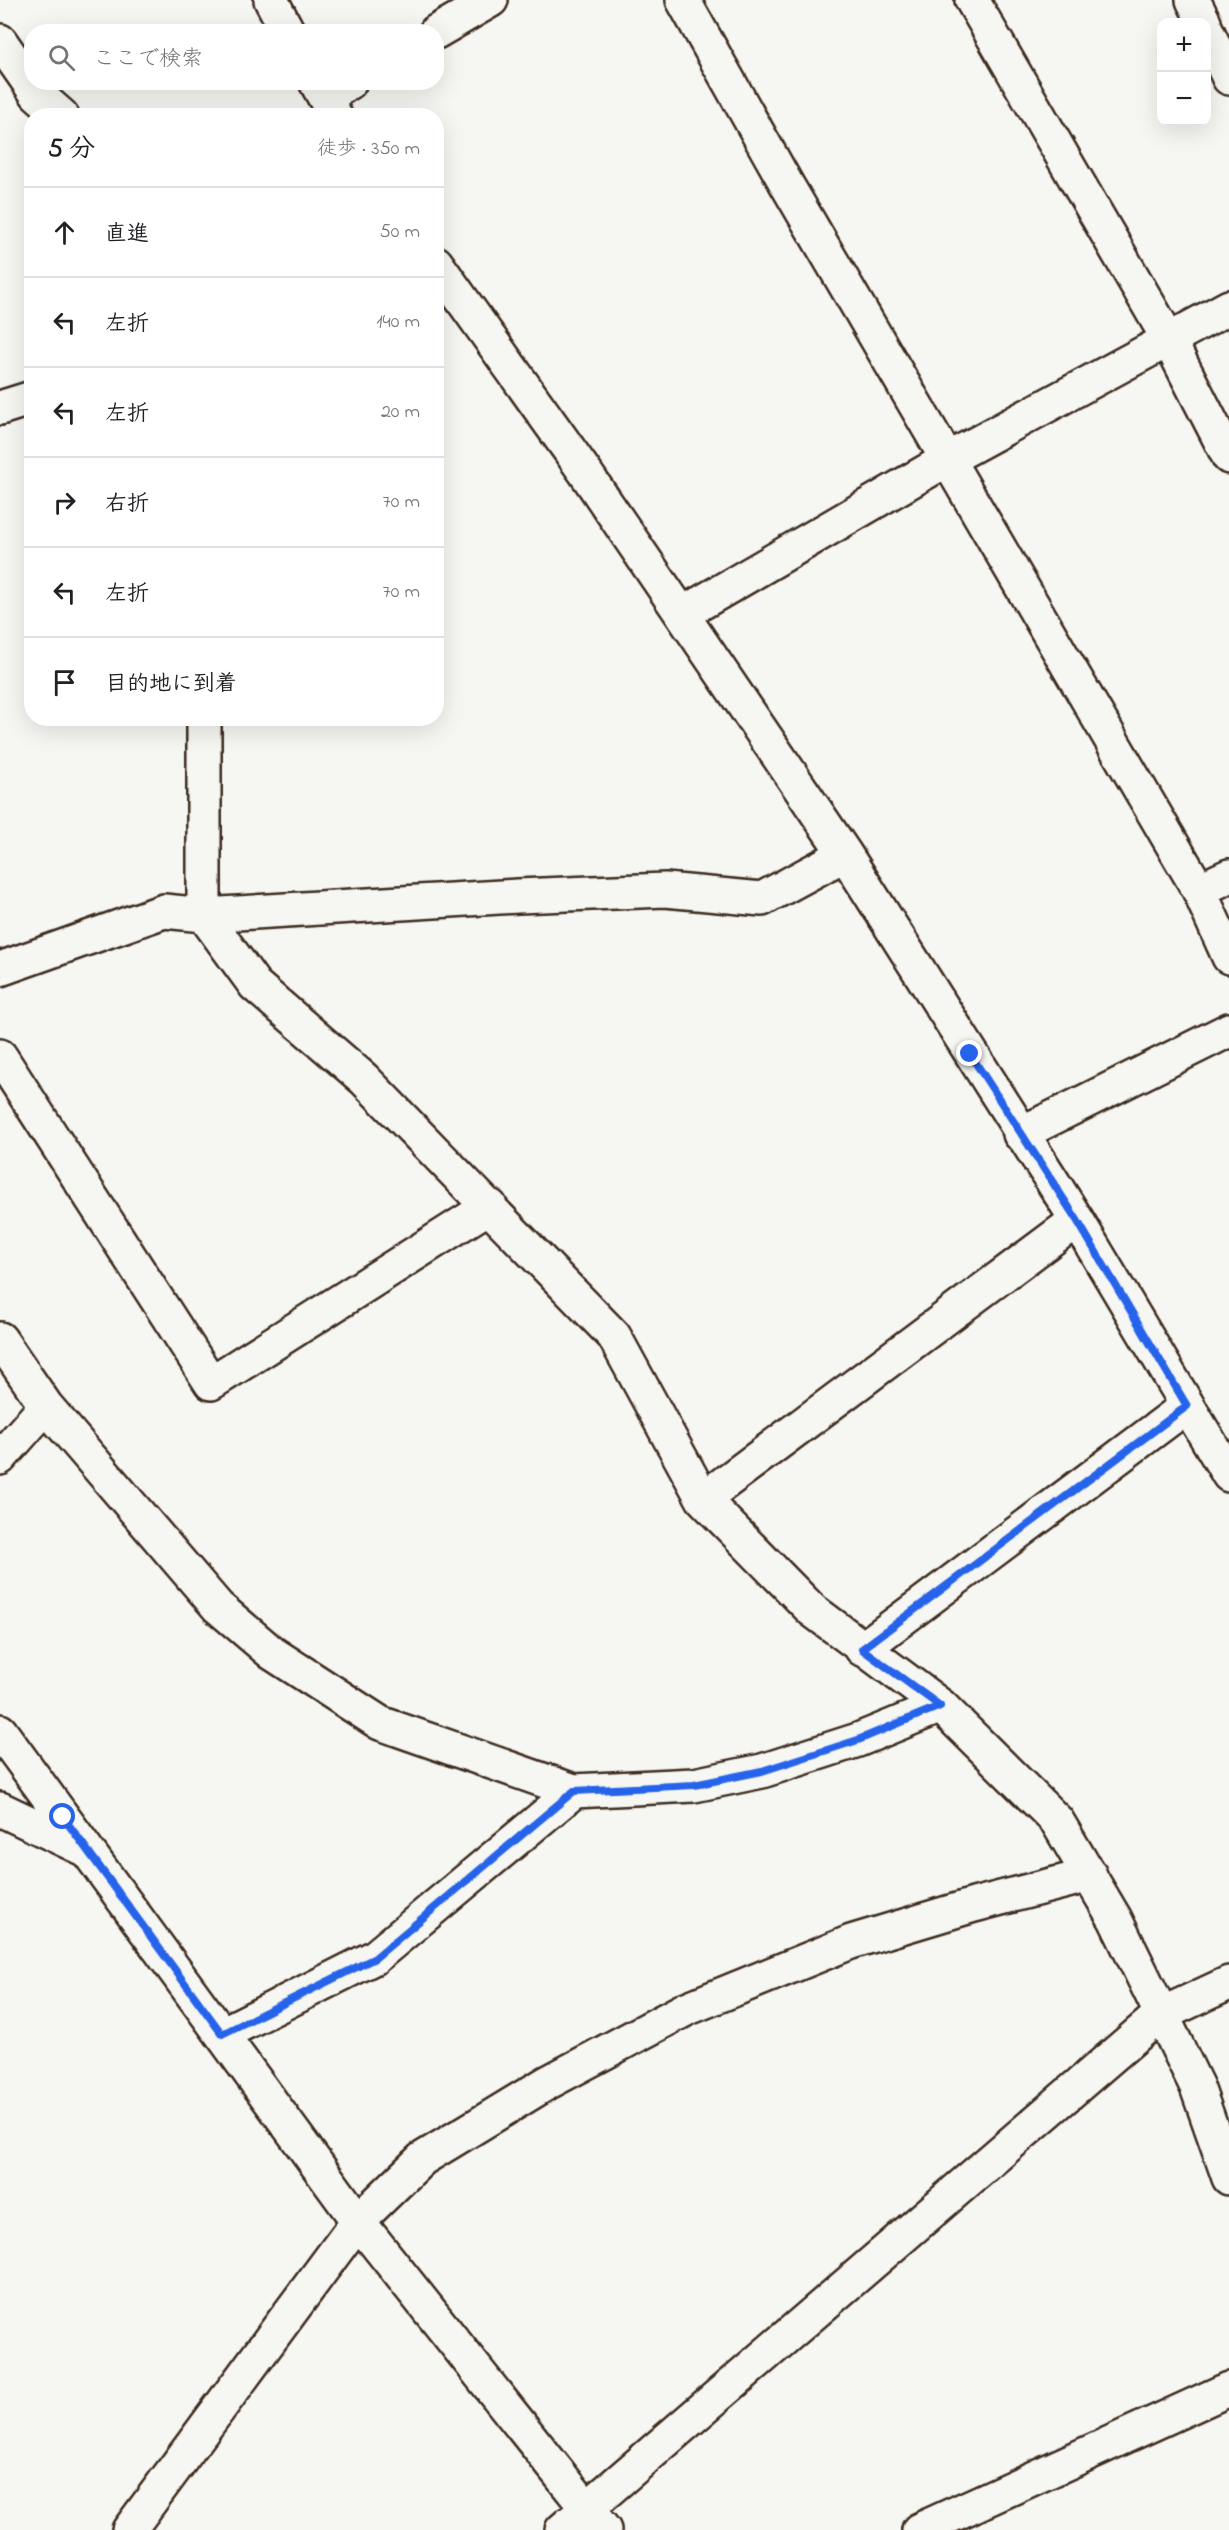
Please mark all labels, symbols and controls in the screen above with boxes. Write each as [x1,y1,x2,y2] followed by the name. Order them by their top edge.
[1157,18,1211,126] map controls
[1157,18,1211,72] button: +
[24,24,444,90] search box
[45,41,78,74] icon: search
[93,44,203,76] text: ここで検索
[1157,72,1211,126] button: −
[48,131,95,169] text: 5 分
[317,135,420,164] text: 徒歩 · 350 m
[48,216,81,249] icon: ahead
[379,218,420,247] text: 50 m
[105,219,149,251] text: 直進
[48,306,81,339] icon: left
[376,308,420,337] text: 140 m
[105,309,149,341] text: 左折
[48,396,81,429] icon: left
[381,398,420,427] text: 20 m
[105,399,149,431] text: 左折
[48,486,81,519] icon: right
[383,488,420,517] text: 70 m
[105,489,149,521] text: 右折
[48,576,81,609] icon: left
[383,578,420,607] text: 70 m
[105,579,149,611] text: 左折
[48,666,81,699] icon: arrive
[105,669,237,701] text: 目的地に到着
[956,1040,982,1066] route end
[49,1803,75,1829] route start

